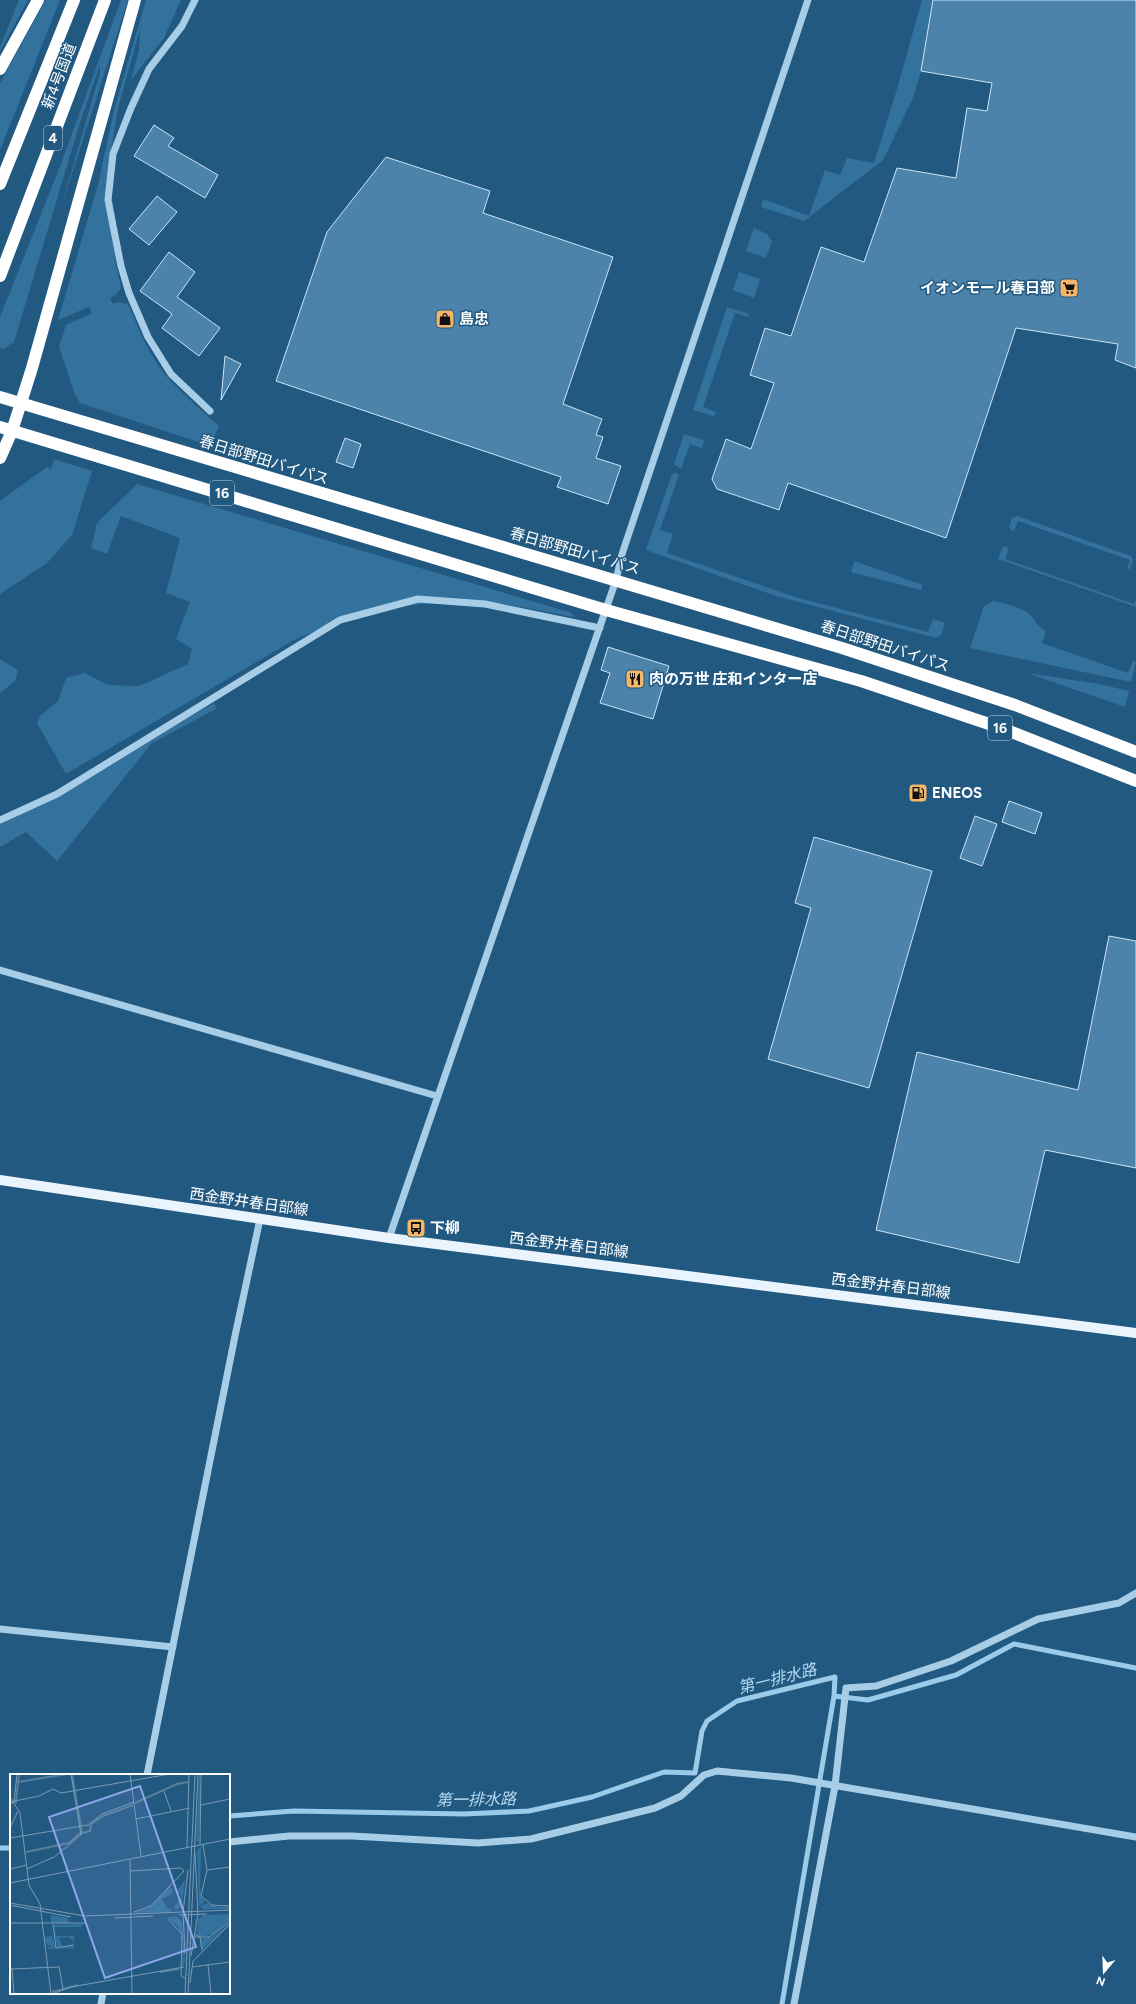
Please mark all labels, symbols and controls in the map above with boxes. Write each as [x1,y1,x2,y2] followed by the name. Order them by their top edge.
[38,40,80,112] street label: 新4号国道
[44,126,62,150] road number: 4
[1058,277,1080,299] supermarket icon: イオンモール春日部
[920,279,1055,297] place label: イオンモール春日部
[434,308,456,330] shop icon: 島忠
[459,310,489,328] place label: 島忠
[197,432,331,488] street label: 春日部野田バイパス
[210,481,234,505] road number: 16
[508,524,642,578] street label: 春日部野田バイパス
[818,617,952,675] street label: 春日部野田バイパス
[624,668,646,690] restaurant icon: 肉の万世 庄和インター店
[649,670,818,688] place label: 肉の万世 庄和インター店
[988,716,1012,740] road number: 16
[907,782,929,804] fuel station icon: ENEOS
[932,784,982,802] place label: ENEOS
[188,1185,310,1219] street label: 西金野井春日部線
[405,1217,427,1239] bus stop icon: 下柳
[430,1219,460,1237] place label: 下柳
[508,1229,630,1261] street label: 西金野井春日部線
[830,1270,952,1302] street label: 西金野井春日部線
[736,1659,820,1697] water label: 第一排水路
[10,1774,230,1994] inset map
[436,1789,518,1810] water label: 第一排水路
[1084,1952,1124,1992] north arrow
[1095,1973,1107,1989] text: N

